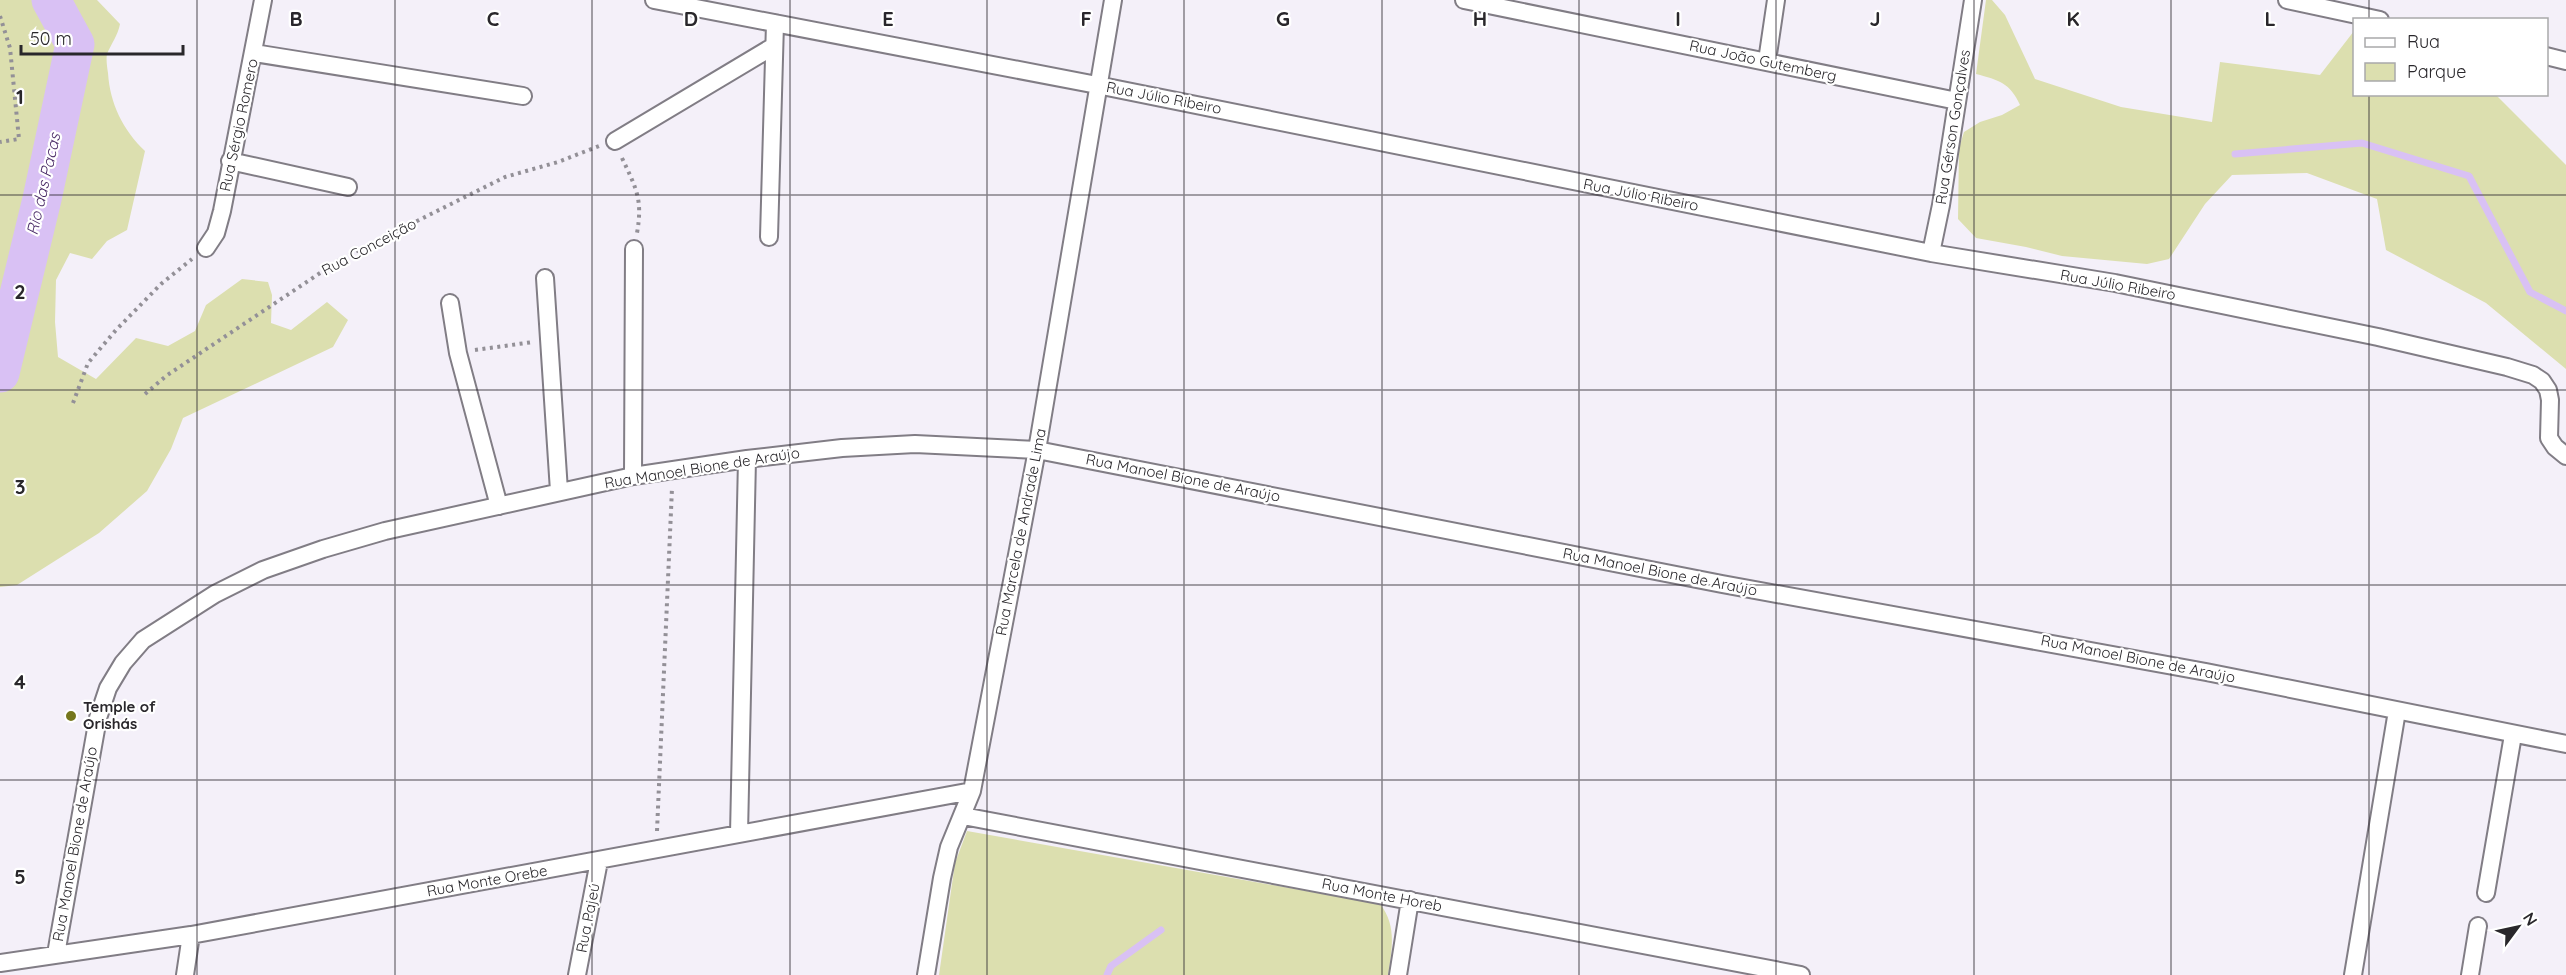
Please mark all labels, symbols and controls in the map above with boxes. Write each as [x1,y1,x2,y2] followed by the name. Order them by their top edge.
[289,6,303,31] text: B
[487,6,500,31] text: C
[684,6,698,31] text: D
[882,6,894,31] text: E
[1080,6,1092,31] text: F
[1276,6,1290,31] text: G
[1473,6,1487,31] text: H
[1675,6,1681,31] text: I
[1869,6,1881,31] text: J
[2066,6,2080,31] text: K
[2264,6,2276,31] text: L
[21,18,183,56] scale bar
[2353,18,2548,96] legend
[30,27,72,50] text: 50 m
[2407,30,2440,53] text: Rua
[1688,36,1838,85] street label: Rua João Gutemberg
[1931,48,1974,206] street label: Rua Gérson Gonçalves
[215,57,262,193] street label: Rua Sérgio Romero
[2407,60,2466,83] text: Parque
[1105,77,1223,118] street label: Rua Júlio Ribeiro
[16,84,24,109] text: 1
[22,130,65,237] water label: Rio das Pacas
[1582,174,1700,215] street label: Rua Júlio Ribeiro
[318,214,419,279] street label: Rua Conceição
[2059,265,2177,304] street label: Rua Júlio Ribeiro
[14,279,26,304] text: 2
[991,427,1050,637] street label: Rua Marcela de Andrade Lima
[603,443,801,492] street label: Rua Manoel Bione de Araújo
[1084,449,1282,506] street label: Rua Manoel Bione de Araújo
[15,474,25,499] text: 3
[1561,543,1759,600] street label: Rua Manoel Bione de Araújo
[2039,630,2237,687] street label: Rua Manoel Bione de Araújo
[14,669,26,694] text: 4
[83,697,156,733] place label: Temple of Orishás
[64,709,78,723] marker: Temple of Orishás
[48,745,101,943] street label: Rua Manoel Bione de Araújo
[425,861,549,900] street label: Rua Monte Orebe
[14,864,26,889] text: 5
[1320,874,1444,915] street label: Rua Monte Horeb
[571,881,604,954] street label: Rua Pajeú
[2488,897,2548,957] north arrow
[2519,908,2542,929] text: N

